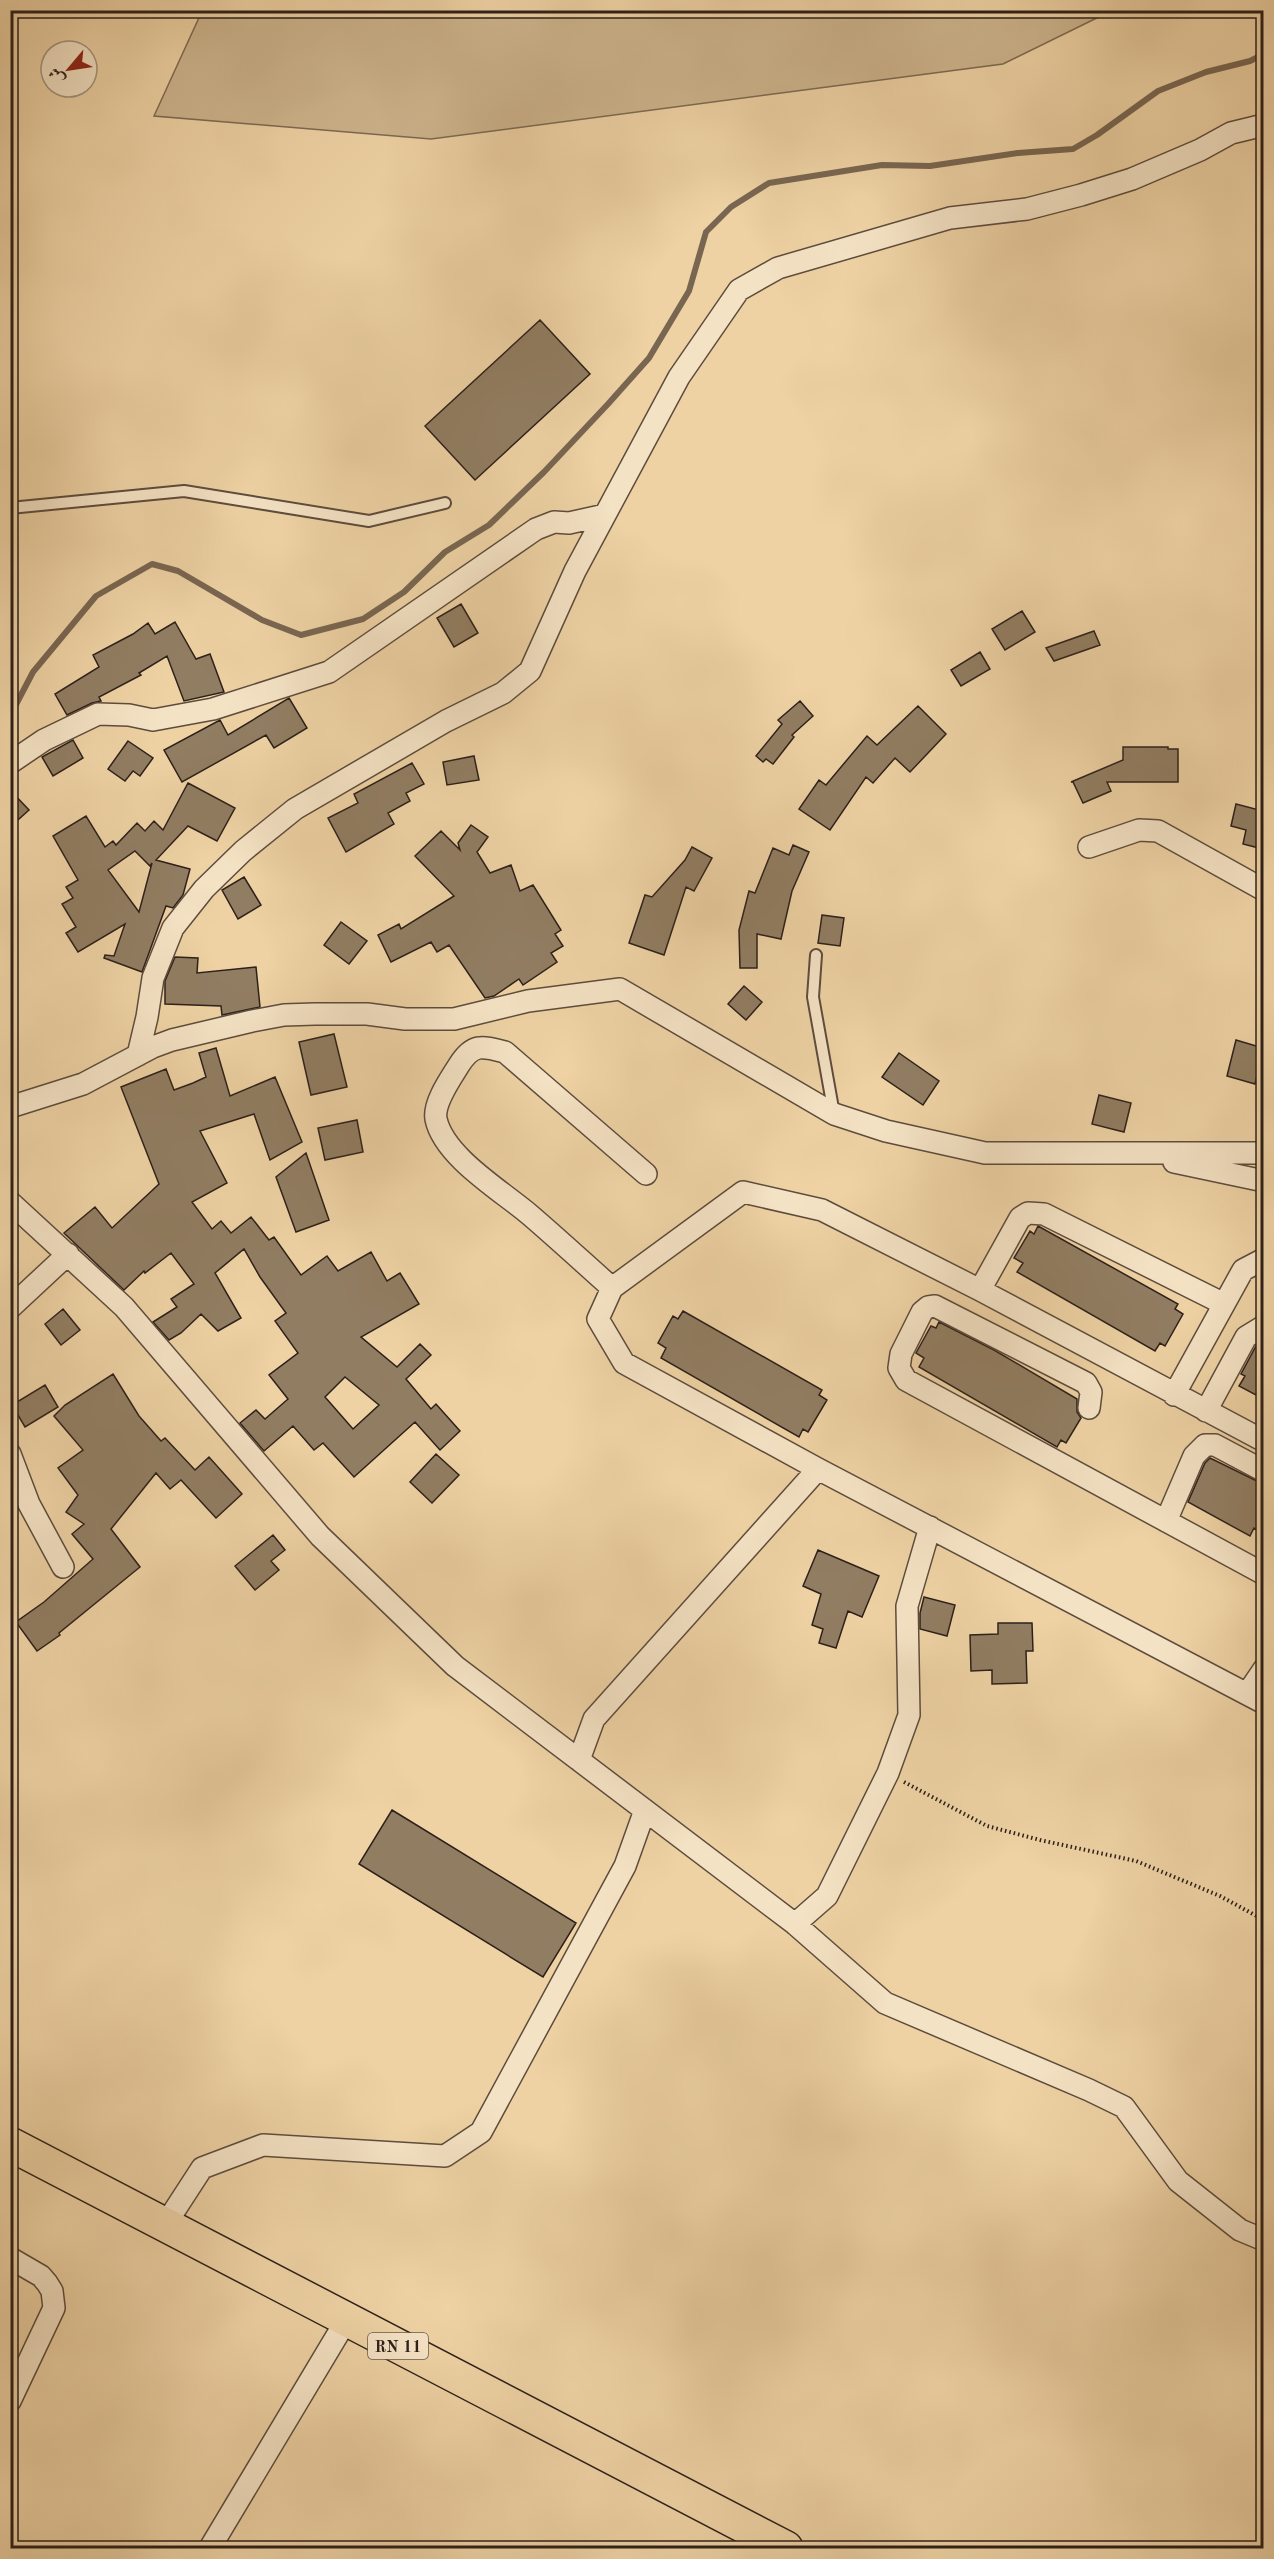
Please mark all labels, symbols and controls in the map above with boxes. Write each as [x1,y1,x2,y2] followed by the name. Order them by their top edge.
[39,39,99,99] north arrow
[47,64,68,86] text: ش
[368,2333,428,2359] road number: RN 11

